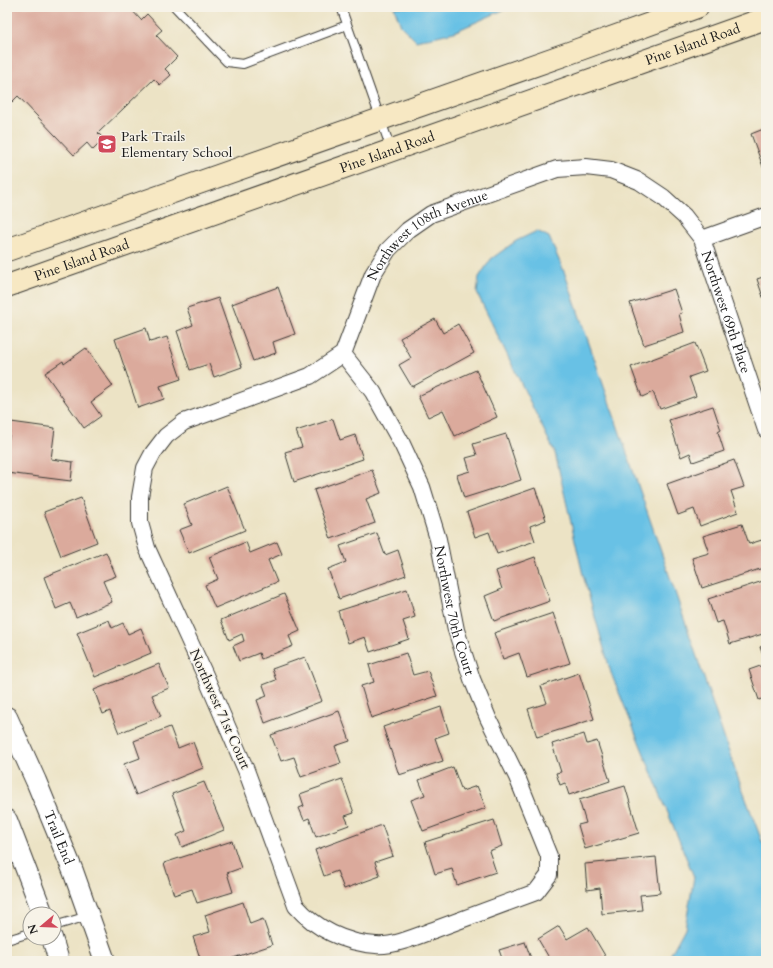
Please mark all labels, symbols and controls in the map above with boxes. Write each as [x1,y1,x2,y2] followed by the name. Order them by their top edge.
[642,18,743,69] street label: Pine Island Road
[337,126,438,177] street label: Pine Island Road
[121,127,233,162] place label: Park Trails Elementary School
[96,133,118,155] school or university icon: Park Trails Elementary School
[362,185,490,283] street label: Northwest 108th Avenue
[31,234,132,285] street label: Pine Island Road
[697,248,756,376] street label: Northwest 69th Place
[430,544,480,678] street label: Northwest 70th Court
[185,646,255,773] street label: Northwest 71st Court
[40,807,79,868] street label: Trail End
[22,906,62,946] north arrow
[24,922,42,936] text: N

